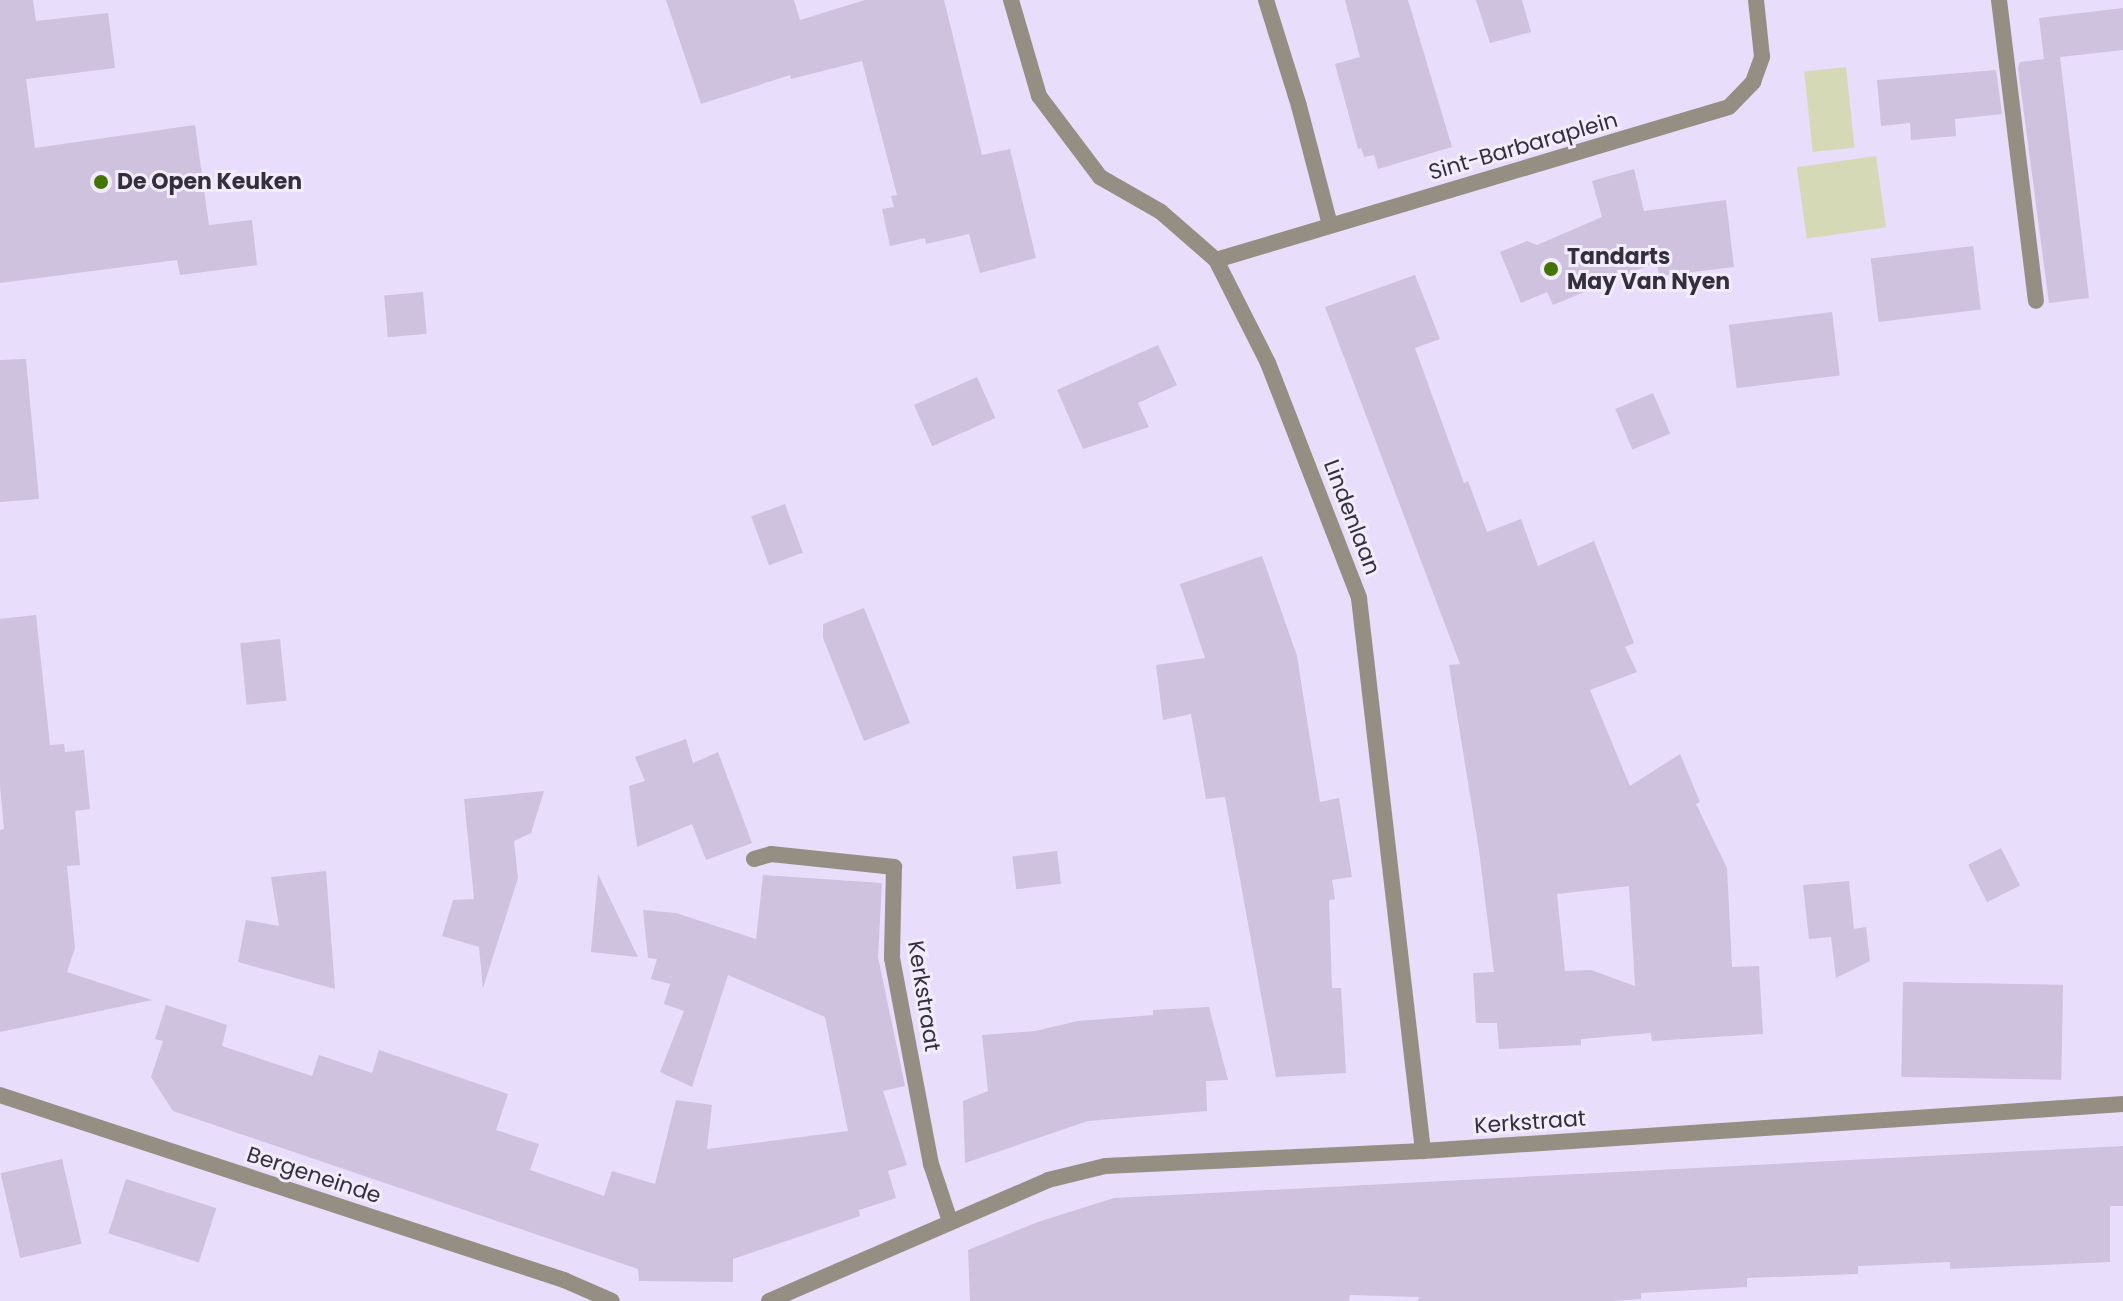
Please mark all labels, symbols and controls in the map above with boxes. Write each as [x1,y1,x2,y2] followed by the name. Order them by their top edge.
[1425,106,1621,186] street label: Sint-Barbaraplein
[117,169,302,195] place label: De Open Keuken
[92,173,110,191] marker: De Open Keuken
[1567,243,1730,294] place label: Tandarts May Van Nyen
[1542,260,1560,278] marker: Tandarts May Van Nyen
[1318,456,1386,578] street label: Lindenlaan
[902,939,946,1053] street label: Kerkstraat
[1473,1105,1587,1139] street label: Kerkstraat
[244,1141,384,1209] street label: Bergeneinde

